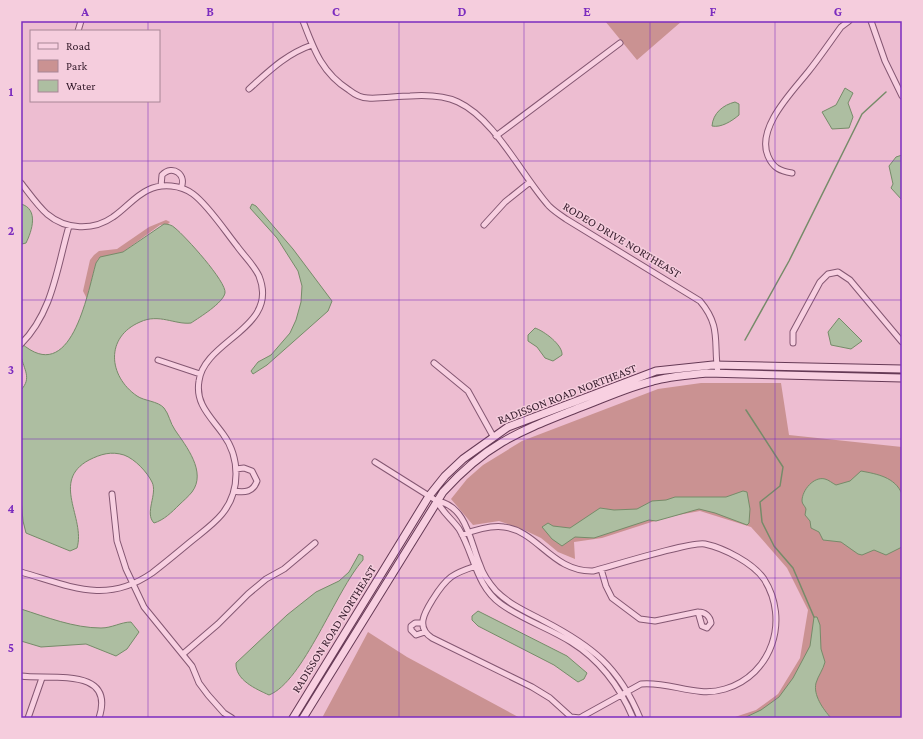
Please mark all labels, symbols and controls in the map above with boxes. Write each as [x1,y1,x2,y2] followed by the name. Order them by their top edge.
[80,4,89,19] text: A
[206,4,214,19] text: B
[332,4,340,19] text: C
[458,4,467,19] text: D
[583,4,591,19] text: E
[710,4,717,19] text: F
[834,4,842,19] text: G
[30,30,160,102] legend
[66,39,91,53] text: Road
[66,59,88,73] text: Park
[66,79,96,93] text: Water
[9,84,14,99] text: 1
[560,199,684,281] street label: RODEO DRIVE NORTHEAST
[8,223,15,238] text: 2
[496,361,639,427] street label: RADISSON ROAD NORTHEAST
[8,362,14,377] text: 3
[7,501,15,516] text: 4
[289,562,379,695] street label: RADISSON ROAD NORTHEAST
[8,640,14,655] text: 5

